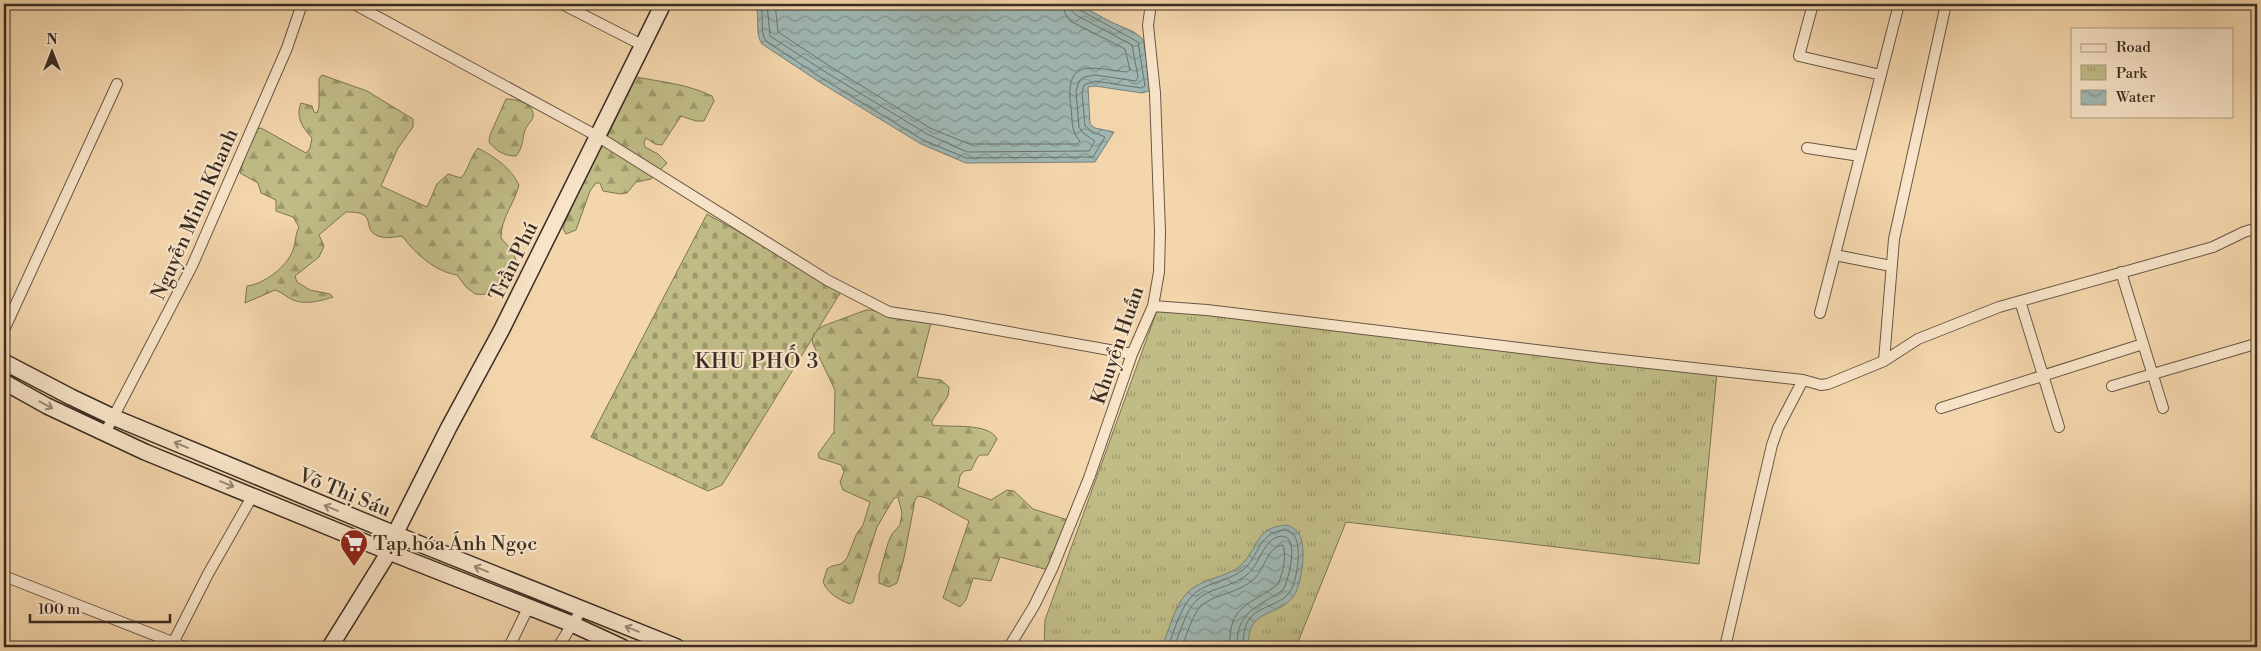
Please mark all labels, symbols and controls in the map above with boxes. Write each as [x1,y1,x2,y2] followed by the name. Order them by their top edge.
[28,28,78,78] north arrow
[2071,28,2234,118] legend
[46,31,58,49] text: N
[2116,38,2151,57] text: Road
[2116,64,2148,83] text: Park
[2115,88,2156,107] text: Water
[146,125,244,304] street label: Nguyễn Minh Khanh
[484,217,544,305] street label: Trần Phú
[1087,283,1150,408] street label: Khuyển Huấn
[695,344,819,375] district label: KHU PHỐ 3
[39,400,54,410] one-way arrow
[174,440,189,449] one-way arrow
[294,463,395,523] street label: Võ Thị Sáu
[219,480,234,489] one-way arrow
[324,502,339,512] one-way arrow
[339,528,369,567] supermarket icon: Tạp hóa Ánh Ngọc
[373,531,537,557] place label: Tạp hóa Ánh Ngọc
[474,563,489,573] one-way arrow
[30,591,170,623] scale bar
[38,600,80,619] text: 100 m
[625,624,640,633] one-way arrow

